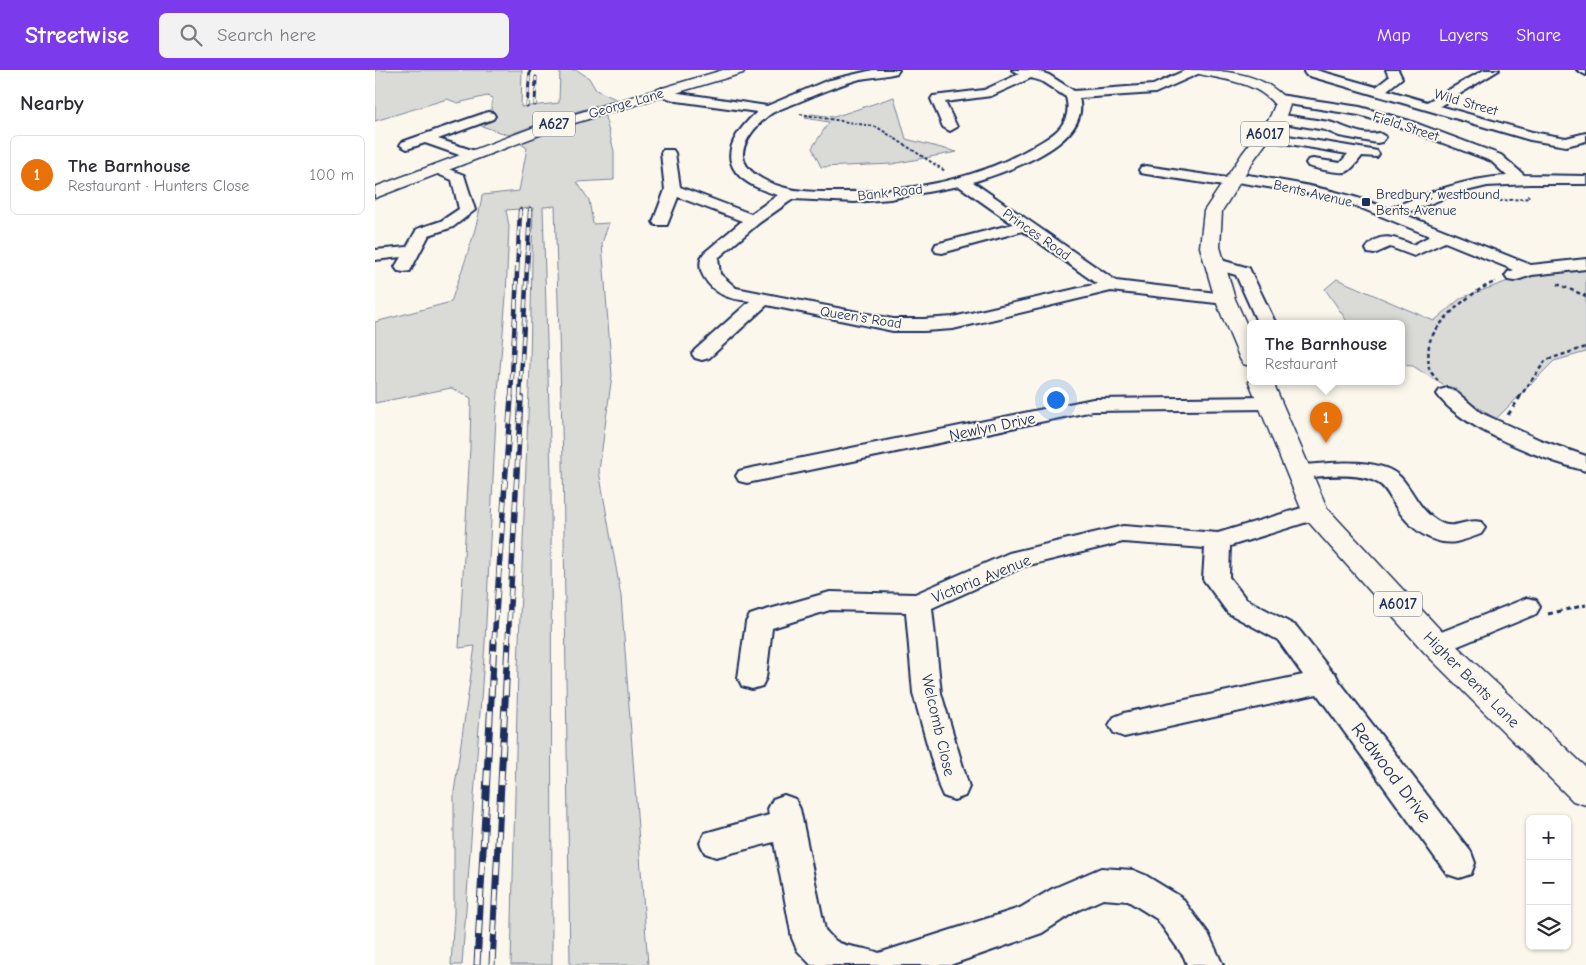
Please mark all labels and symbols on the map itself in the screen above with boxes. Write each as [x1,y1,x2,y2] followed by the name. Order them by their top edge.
[587,85,666,122] street label: George Lane
[1432,85,1501,120] street label: Wild Street
[1371,108,1442,145] street label: Field Street
[533,112,575,136] road number: A627
[1241,122,1289,146] road number: A6017
[1272,176,1354,211] street label: Bents Avenue
[857,181,923,204] street label: Bank Road
[1376,186,1500,219] place label: Bredbury, westbound Bents Avenue
[1360,196,1372,208] marker: Bredbury, westbound Bents Avenue
[1000,205,1074,264] street label: Princes Road
[819,303,903,332] street label: Queen's Road
[1043,387,1069,413] your location
[1310,402,1342,443] pin: 1
[948,409,1037,445] street label: Newlyn Drive
[929,551,1033,607] street label: Victoria Avenue
[1374,592,1422,616] road number: A6017
[1420,628,1523,731] street label: Higher Bents Lane
[918,673,958,778] street label: Welcomb Close
[1347,718,1436,827] street label: Redwood Drive

